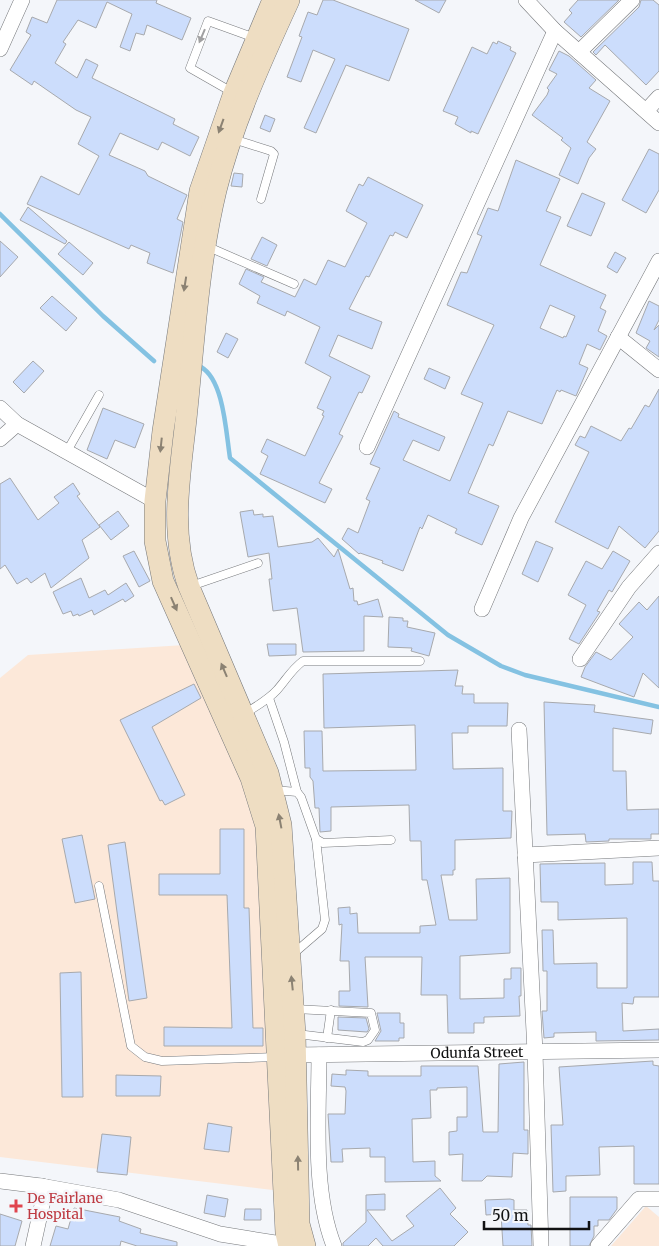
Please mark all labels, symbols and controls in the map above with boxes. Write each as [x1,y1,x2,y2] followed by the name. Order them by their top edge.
[198,29,206,43] one-way arrow
[217,119,225,134] one-way arrow
[181,276,189,292] one-way arrow
[157,437,165,453] one-way arrow
[170,597,178,611] one-way arrow
[219,662,227,677] one-way arrow
[275,813,283,829] one-way arrow
[288,975,296,991] one-way arrow
[430,1043,524,1062] street label: Odunfa Street
[293,1155,301,1171] one-way arrow
[27,1189,103,1223] place label: De Fairlane Hospital
[484,1198,589,1230] scale bar
[9,1199,23,1213] marker: De Fairlane Hospital
[492,1206,529,1225] text: 50 m

